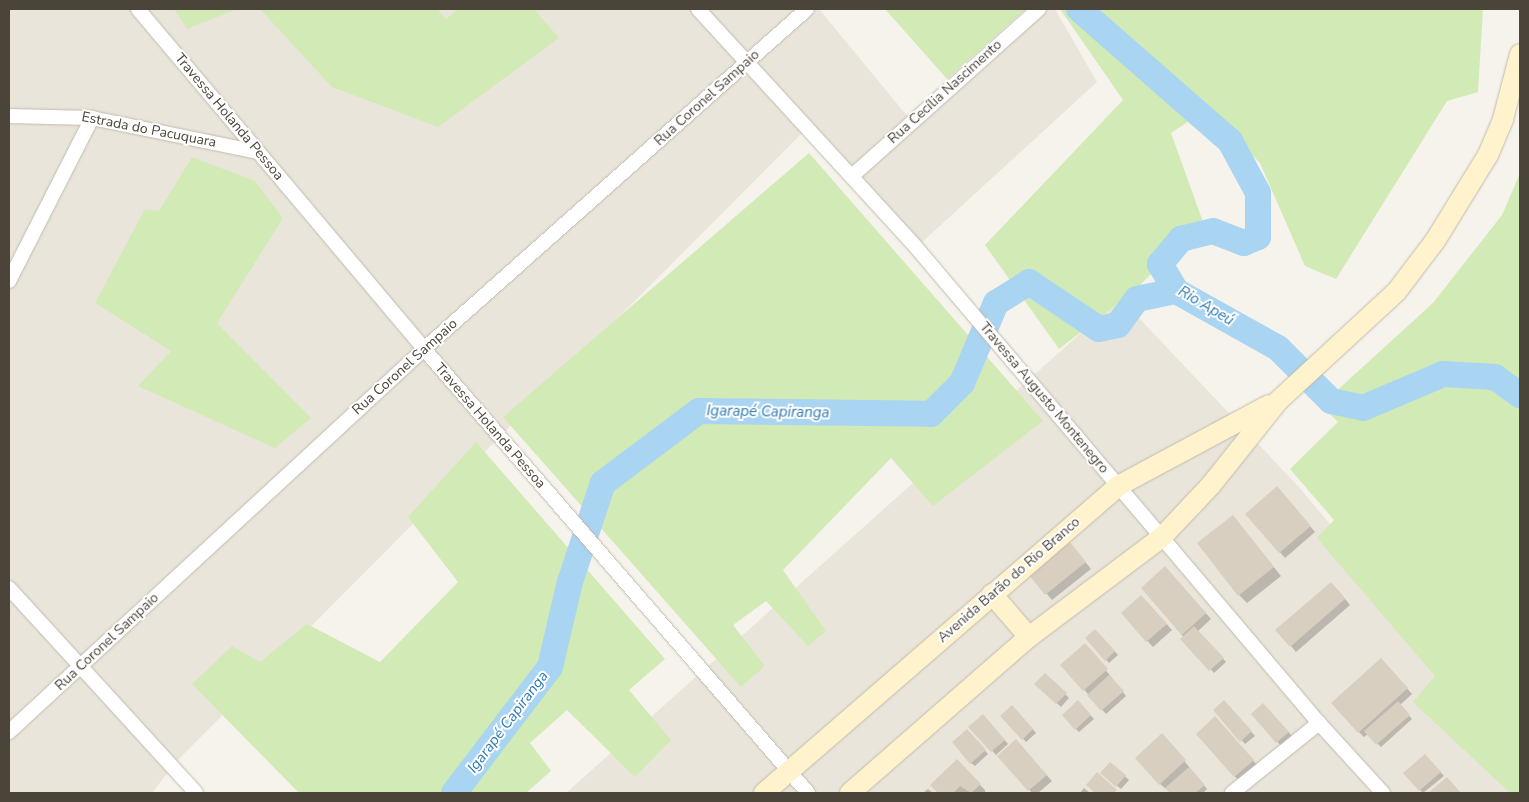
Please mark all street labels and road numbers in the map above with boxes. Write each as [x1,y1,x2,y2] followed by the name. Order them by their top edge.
[885,37,1005,147] street label: Rua Cecília Nascimento
[651,46,763,150] street label: Rua Coronel Sampaio
[171,50,287,184] street label: Travessa Holanda Pessoa
[80,109,218,151] street label: Estrada do Pacuquara
[349,315,461,419] street label: Rua Coronel Sampaio
[976,319,1112,477] street label: Travessa Augusto Montenegro
[431,360,549,492] street label: Travessa Holanda Pessoa
[934,514,1084,646] street label: Avenida Barão do Rio Branco
[52,590,162,694] street label: Rua Coronel Sampaio

